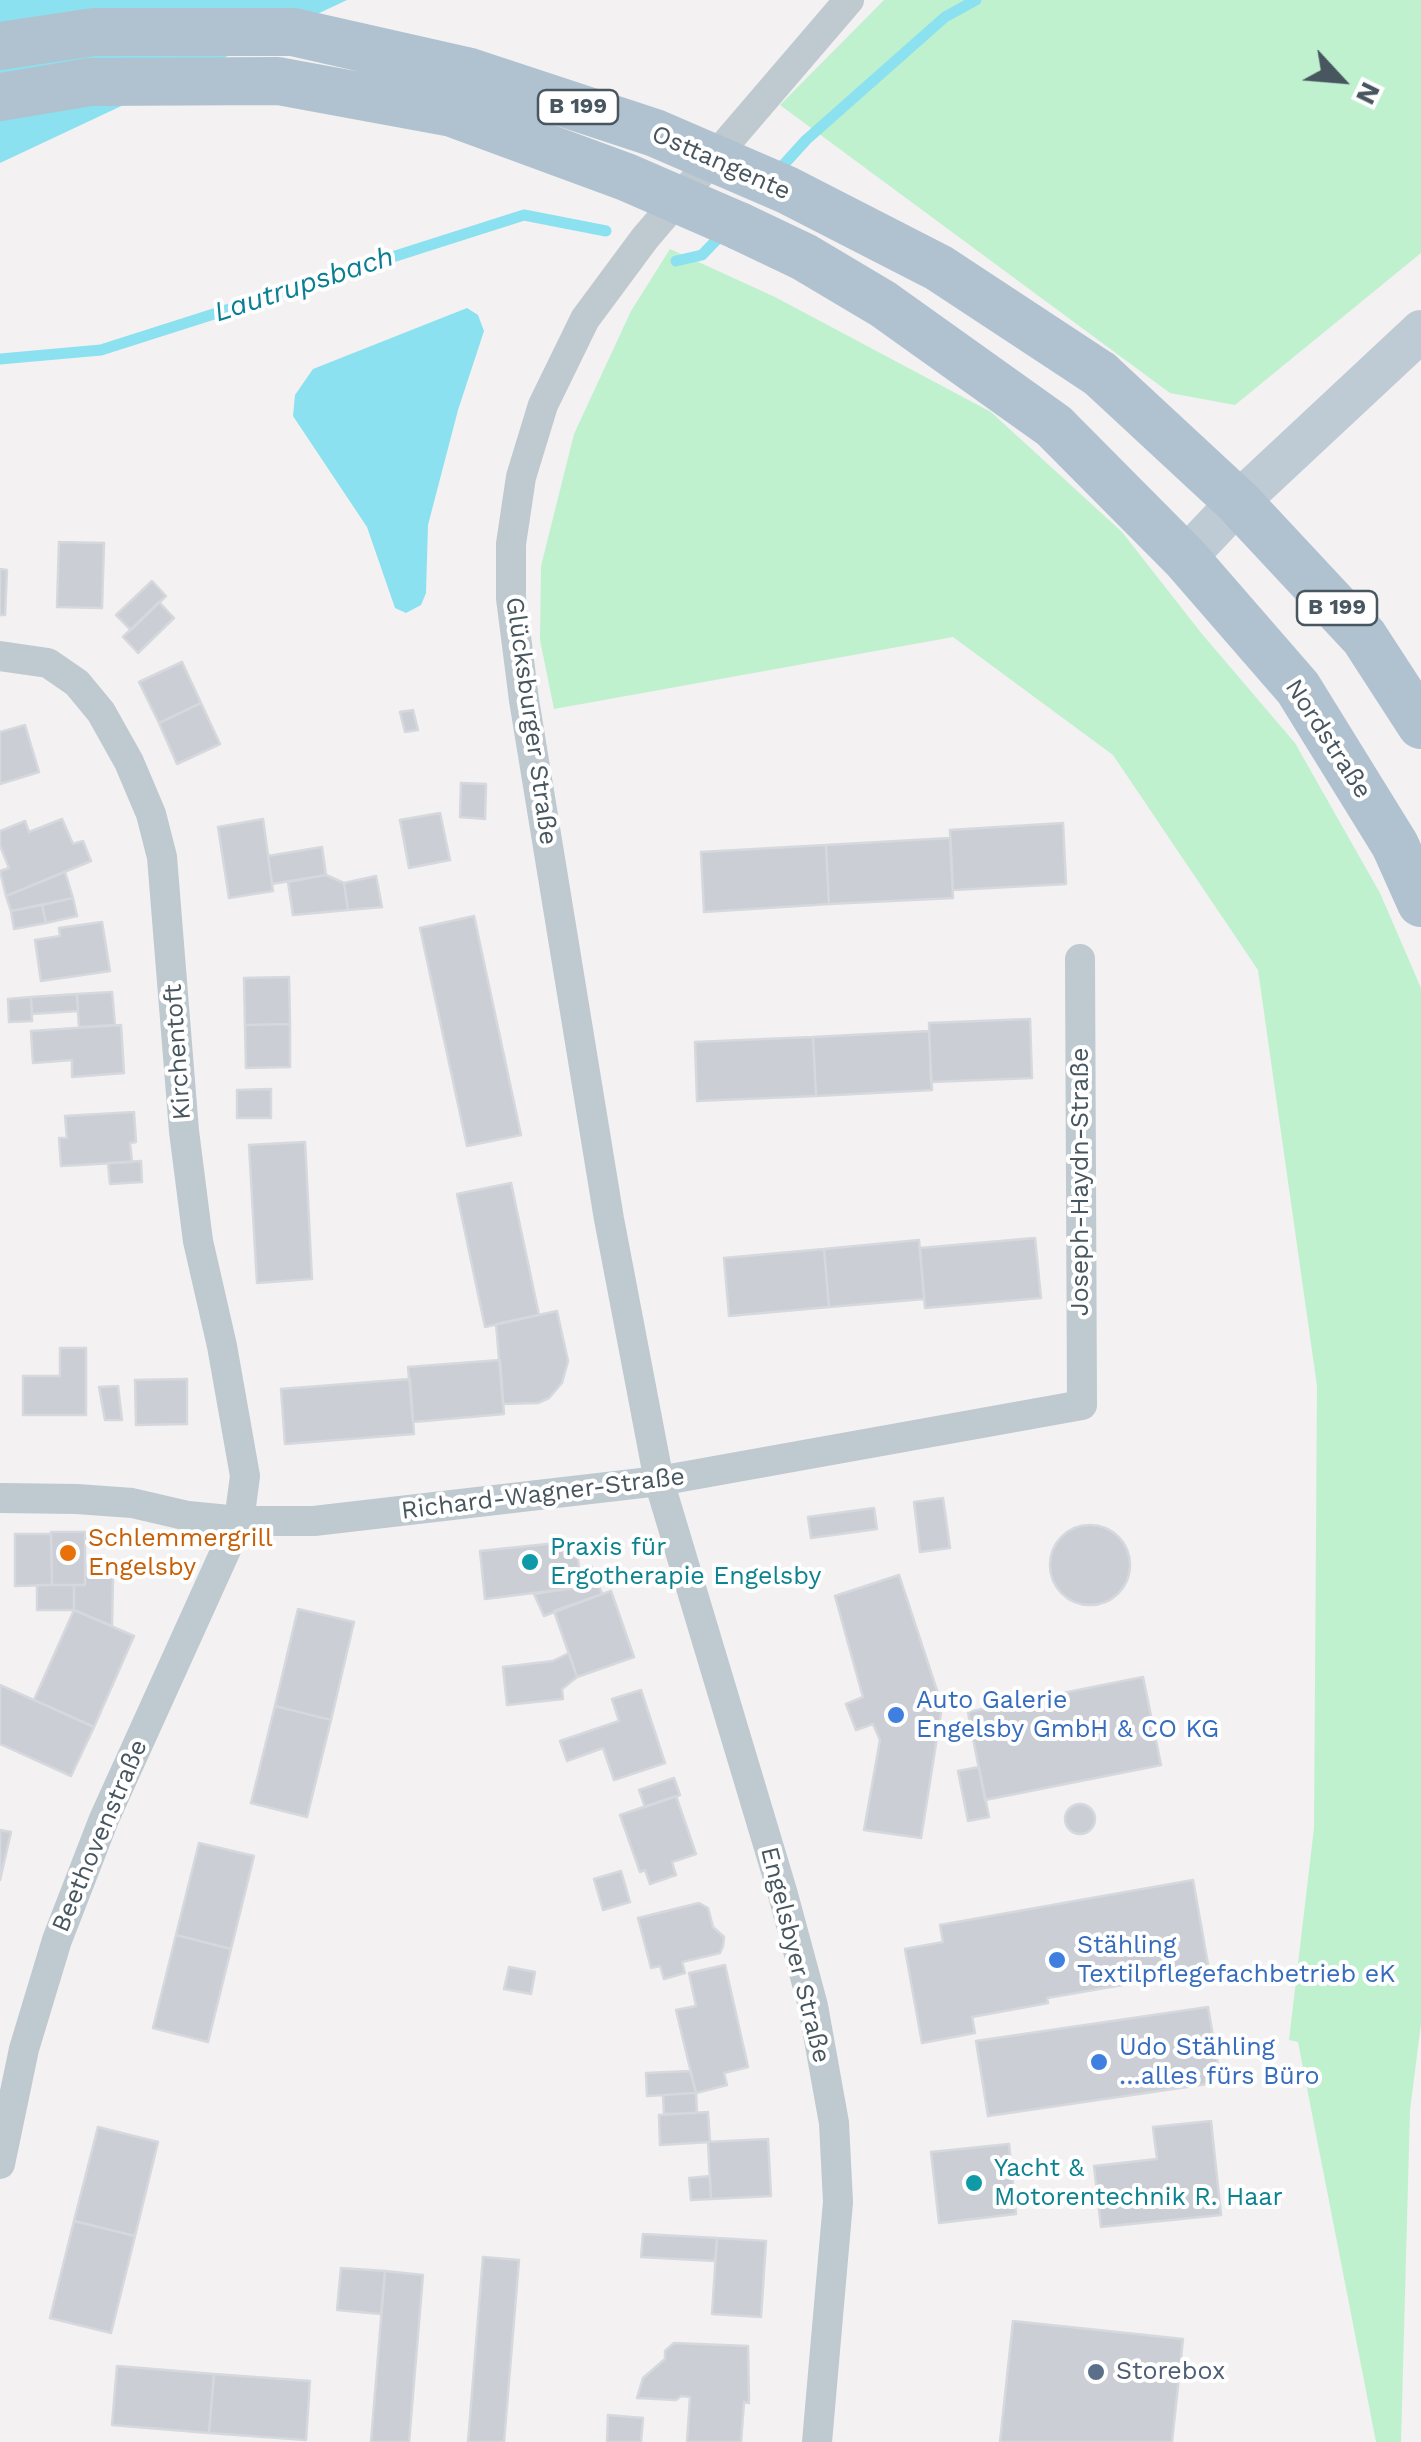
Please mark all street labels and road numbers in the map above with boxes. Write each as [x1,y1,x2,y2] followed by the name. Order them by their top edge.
[538,90,618,124] road number: B 199
[647,119,795,207] street label: Osttangente
[1297,591,1377,625] road number: B 199
[499,595,563,847] street label: Glücksburger Straße
[1278,674,1378,804] street label: Nordstraße
[158,983,198,1121] street label: Kirchentoft
[1066,1048,1096,1316] street label: Joseph-Haydn-Straße
[400,1462,686,1526] street label: Richard-Wagner-Straße
[46,1735,154,1937] street label: Beethovenstraße
[754,1844,836,2066] street label: Engelsbyer Straße

